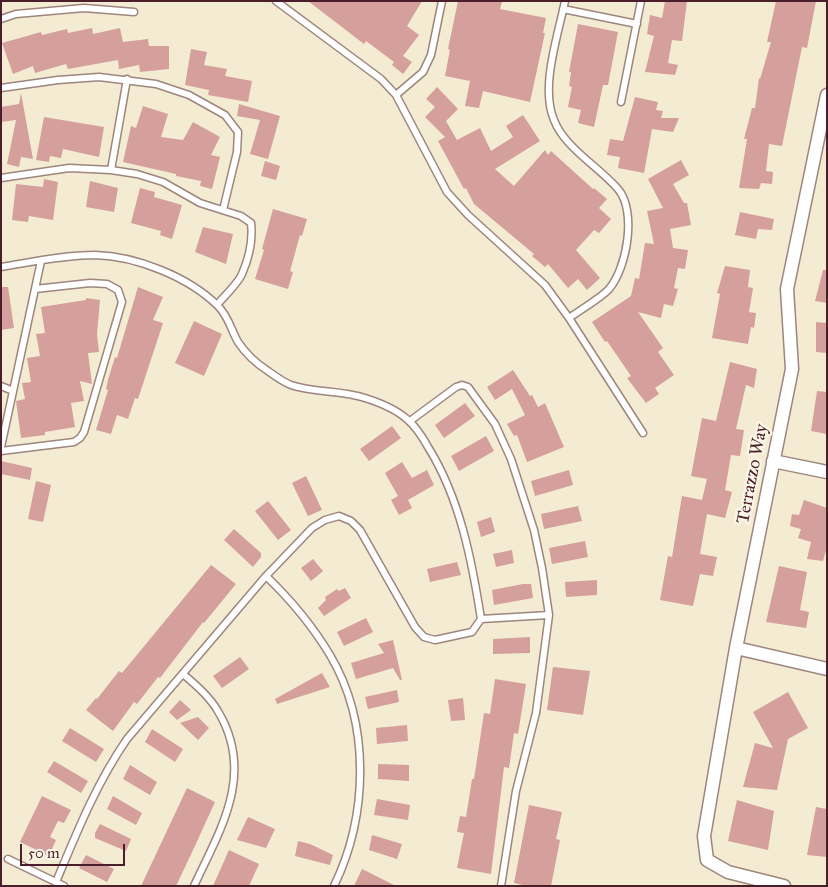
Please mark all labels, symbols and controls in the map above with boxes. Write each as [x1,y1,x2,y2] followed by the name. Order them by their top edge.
[733,422,773,526] street label: Terrazzo Way
[22,834,128,866] scale bar
[28,844,60,862] text: 50 m

